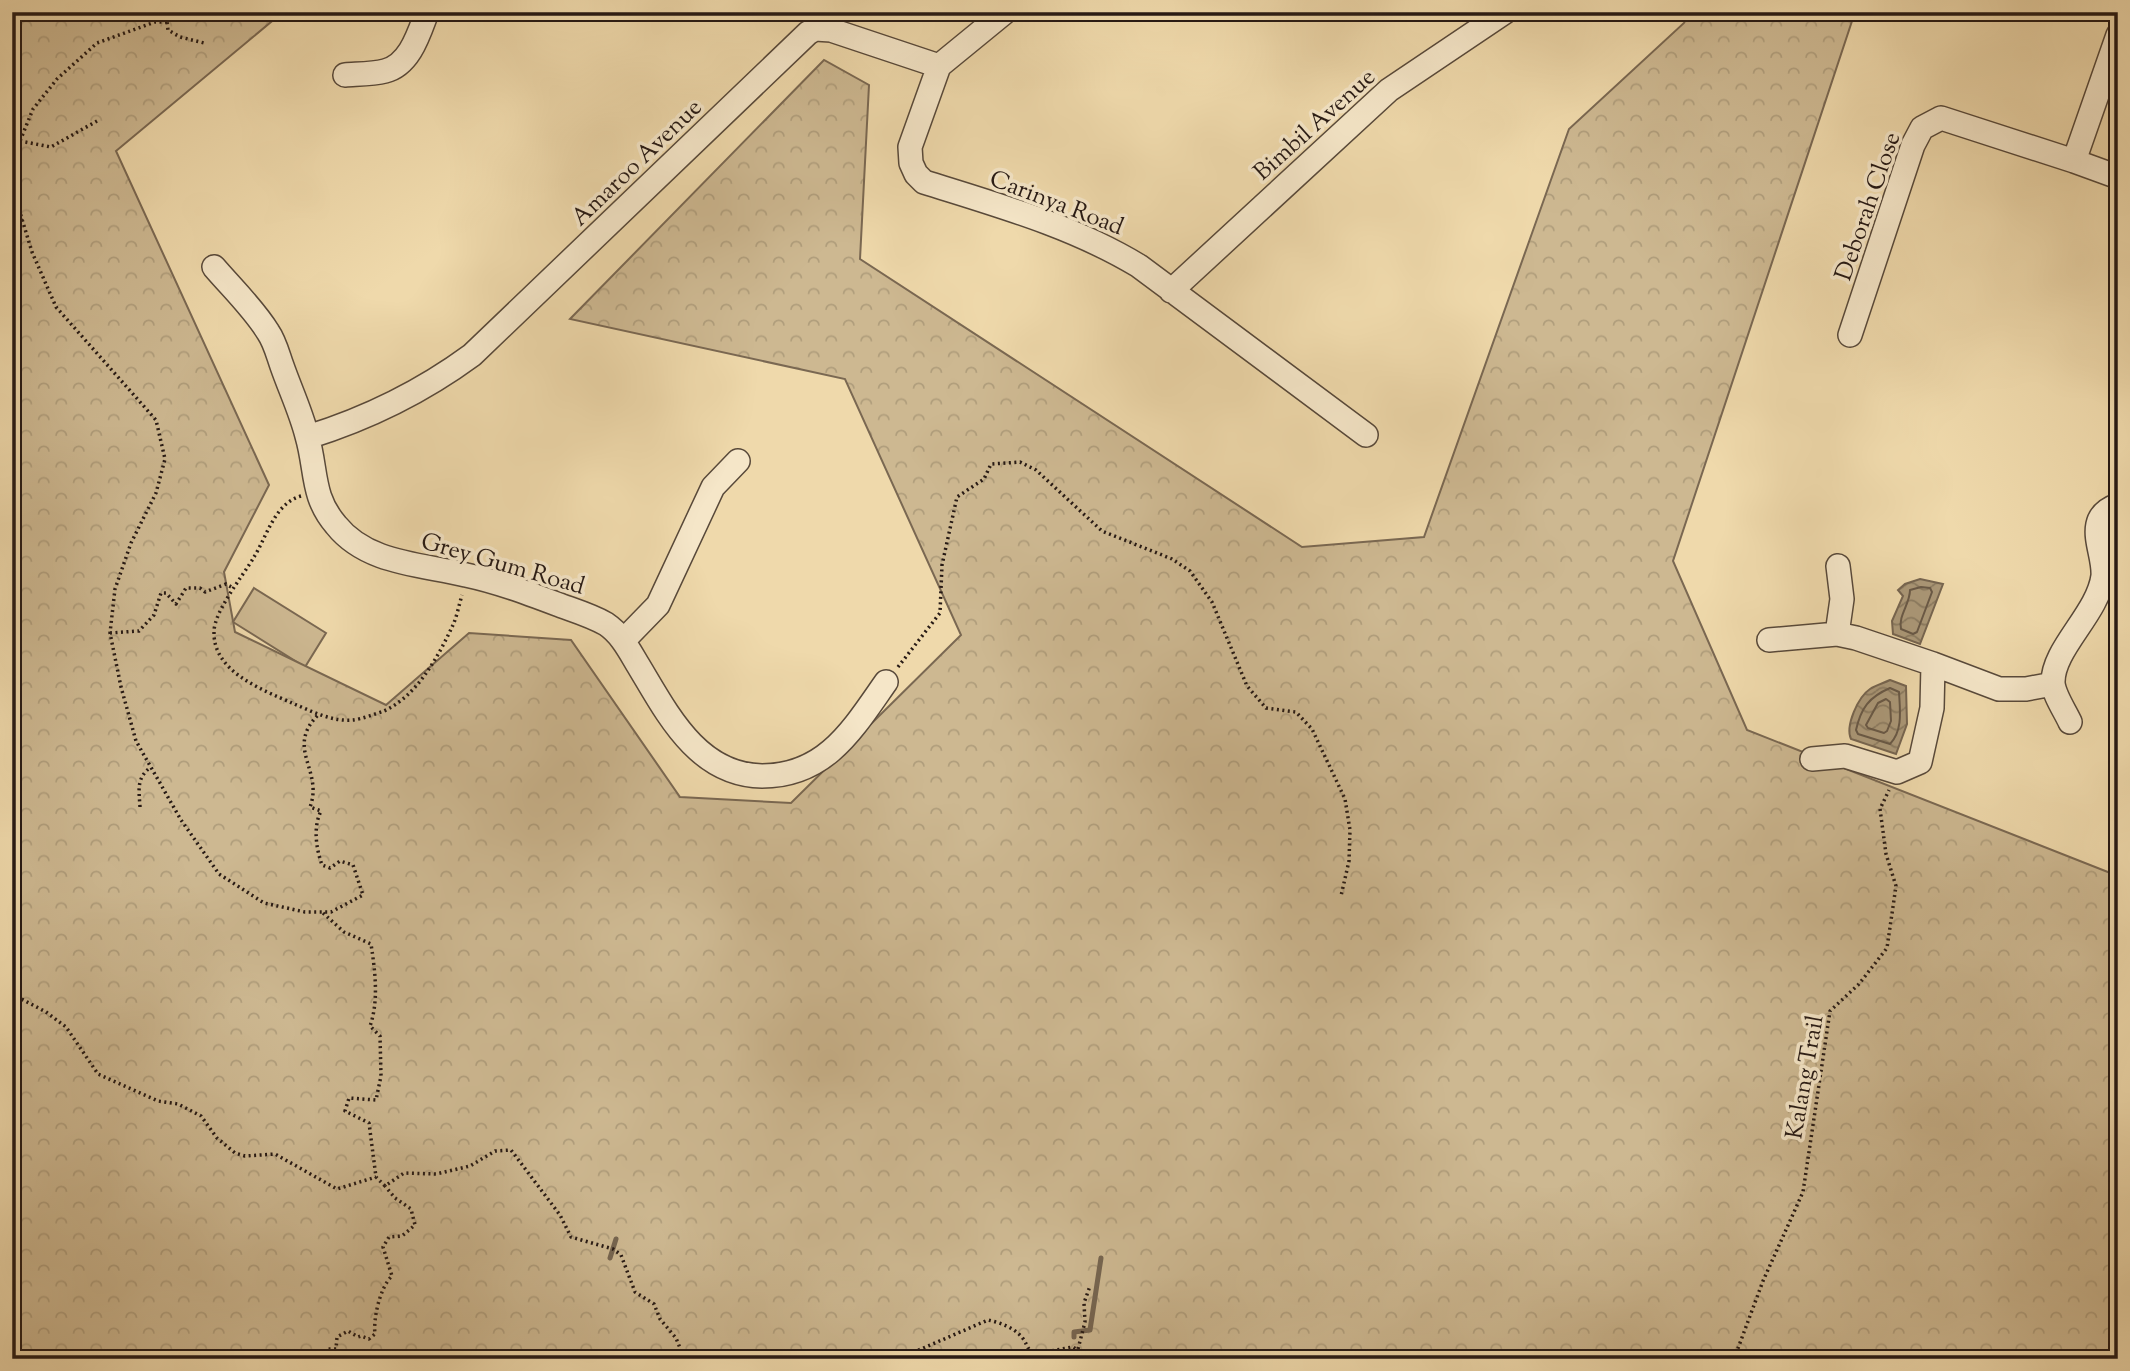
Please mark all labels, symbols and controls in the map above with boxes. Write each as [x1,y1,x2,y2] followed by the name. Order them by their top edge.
[1247,62,1384,189] street label: Bimbil Avenue
[564,92,711,235] street label: Amaroo Avenue
[1828,128,1910,285] street label: Deborah Close
[984,163,1129,245] street label: Carinya Road
[417,525,589,605] street label: Grey Gum Road
[1778,1012,1834,1142] street label: Kalang Trail

